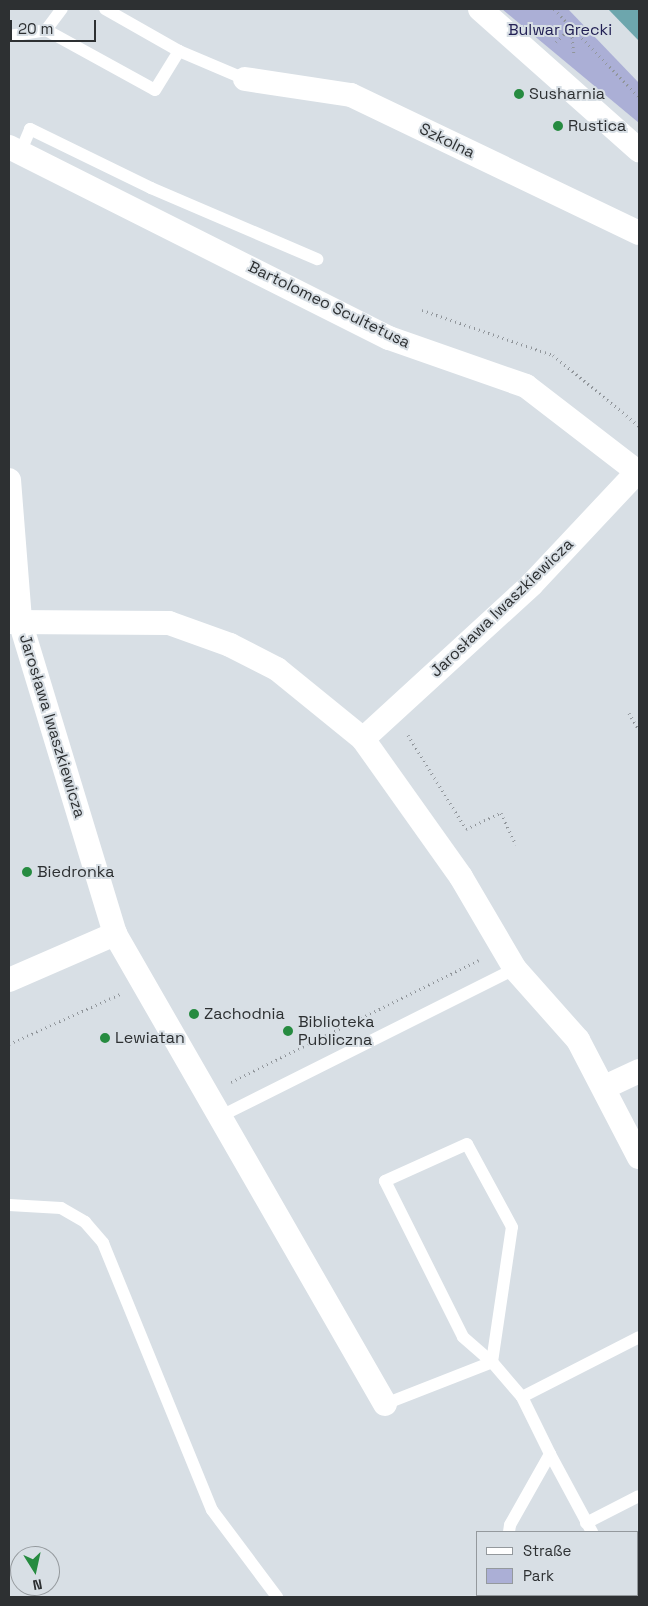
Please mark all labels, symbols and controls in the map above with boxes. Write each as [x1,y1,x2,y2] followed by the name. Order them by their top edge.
[12,10,99,42] scale bar
[18,19,53,38] text: 20 m
[508,20,612,40] park label: Bulwar Grecki
[529,84,605,104] place label: Susharnia
[513,88,525,100] marker: Susharnia
[568,116,626,136] place label: Rustica
[416,119,478,163] street label: Szkolna
[552,120,564,132] marker: Rustica
[245,257,413,353] street label: Bartolomeo Scultetusa
[427,535,577,681] street label: Jarosława Iwaszkiewicza
[15,632,89,820] street label: Jarosława Iwaszkiewicza
[37,862,114,882] place label: Biedronka
[21,866,33,878] marker: Biedronka
[204,1004,285,1024] place label: Zachodnia
[188,1008,200,1020] marker: Zachodnia
[298,1012,374,1050] place label: Biblioteka Publiczna
[282,1025,294,1037] marker: Biblioteka Publiczna
[115,1028,185,1048] place label: Lewiatan
[99,1032,111,1044] marker: Lewiatan
[476,1531,638,1596] legend
[523,1541,571,1560] text: Straße
[10,1546,60,1596] north arrow
[523,1566,554,1585] text: Park
[31,1575,44,1594] text: N

